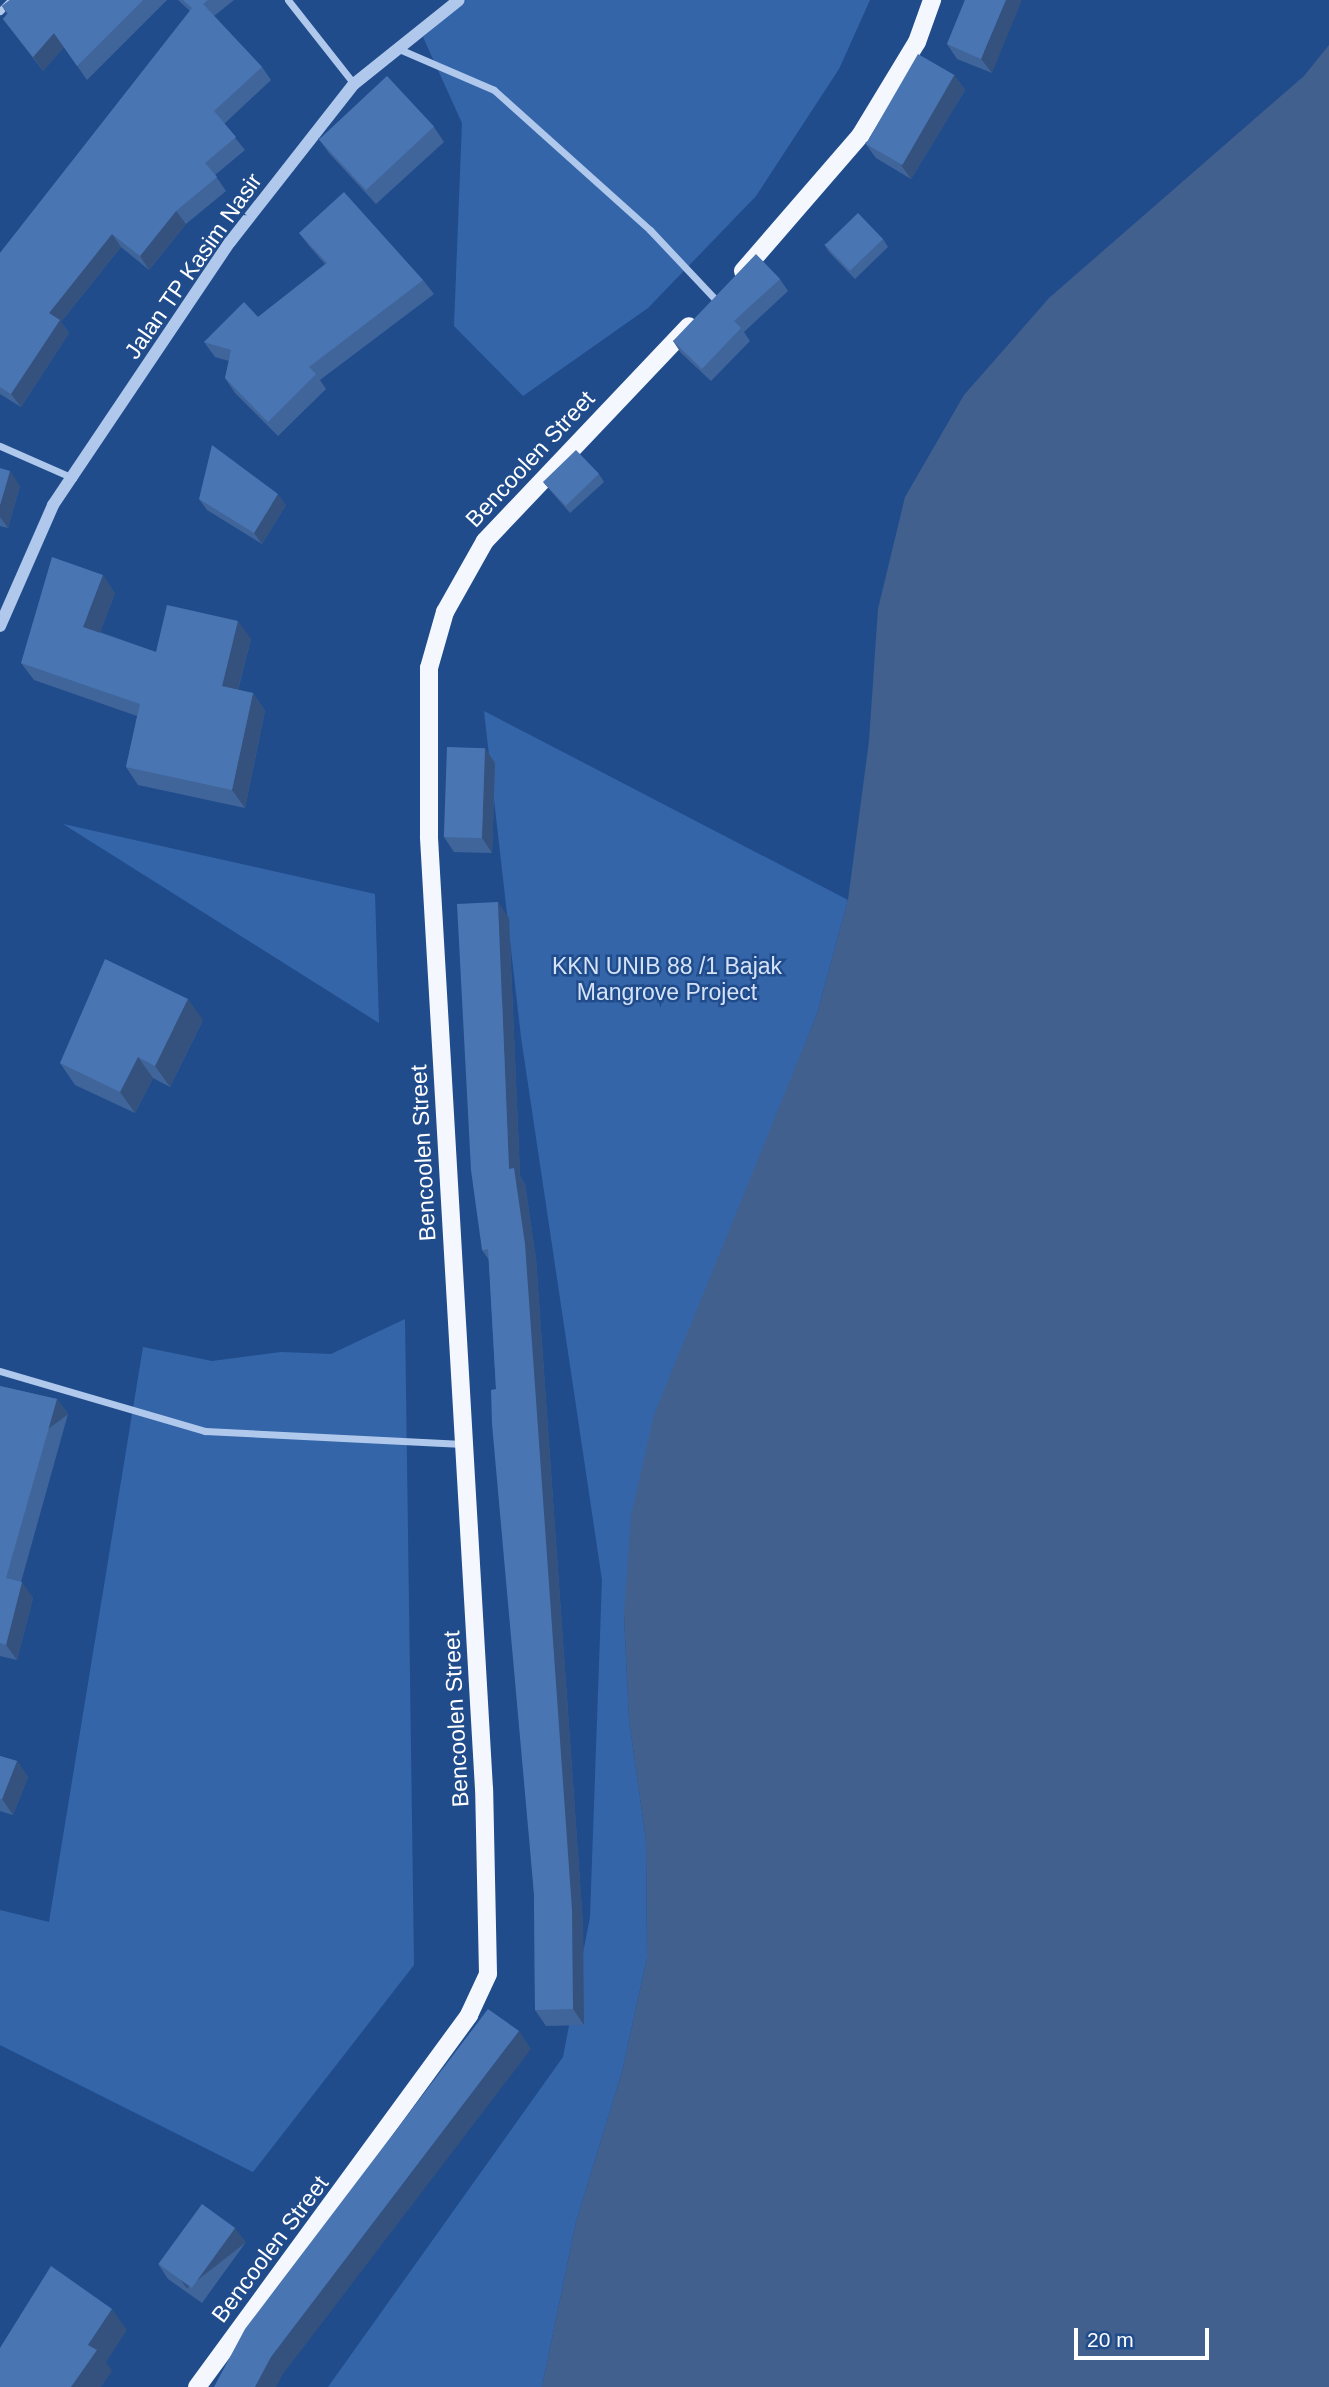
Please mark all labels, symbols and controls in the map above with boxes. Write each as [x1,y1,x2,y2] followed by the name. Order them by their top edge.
[118,168,268,364] street label: Jalan TP Kasim Nasir
[460,385,600,533] street label: Bencoolen Street
[552,952,782,1006] park label: KKN UNIB 88 /1 Bajak Mangrove Project
[405,1064,441,1242] street label: Bencoolen Street
[438,1630,474,1808] street label: Bencoolen Street
[206,2170,334,2328] street label: Bencoolen Street
[1077,2314,1212,2358] scale bar
[1087,2328,1134,2351] text: 20 m

